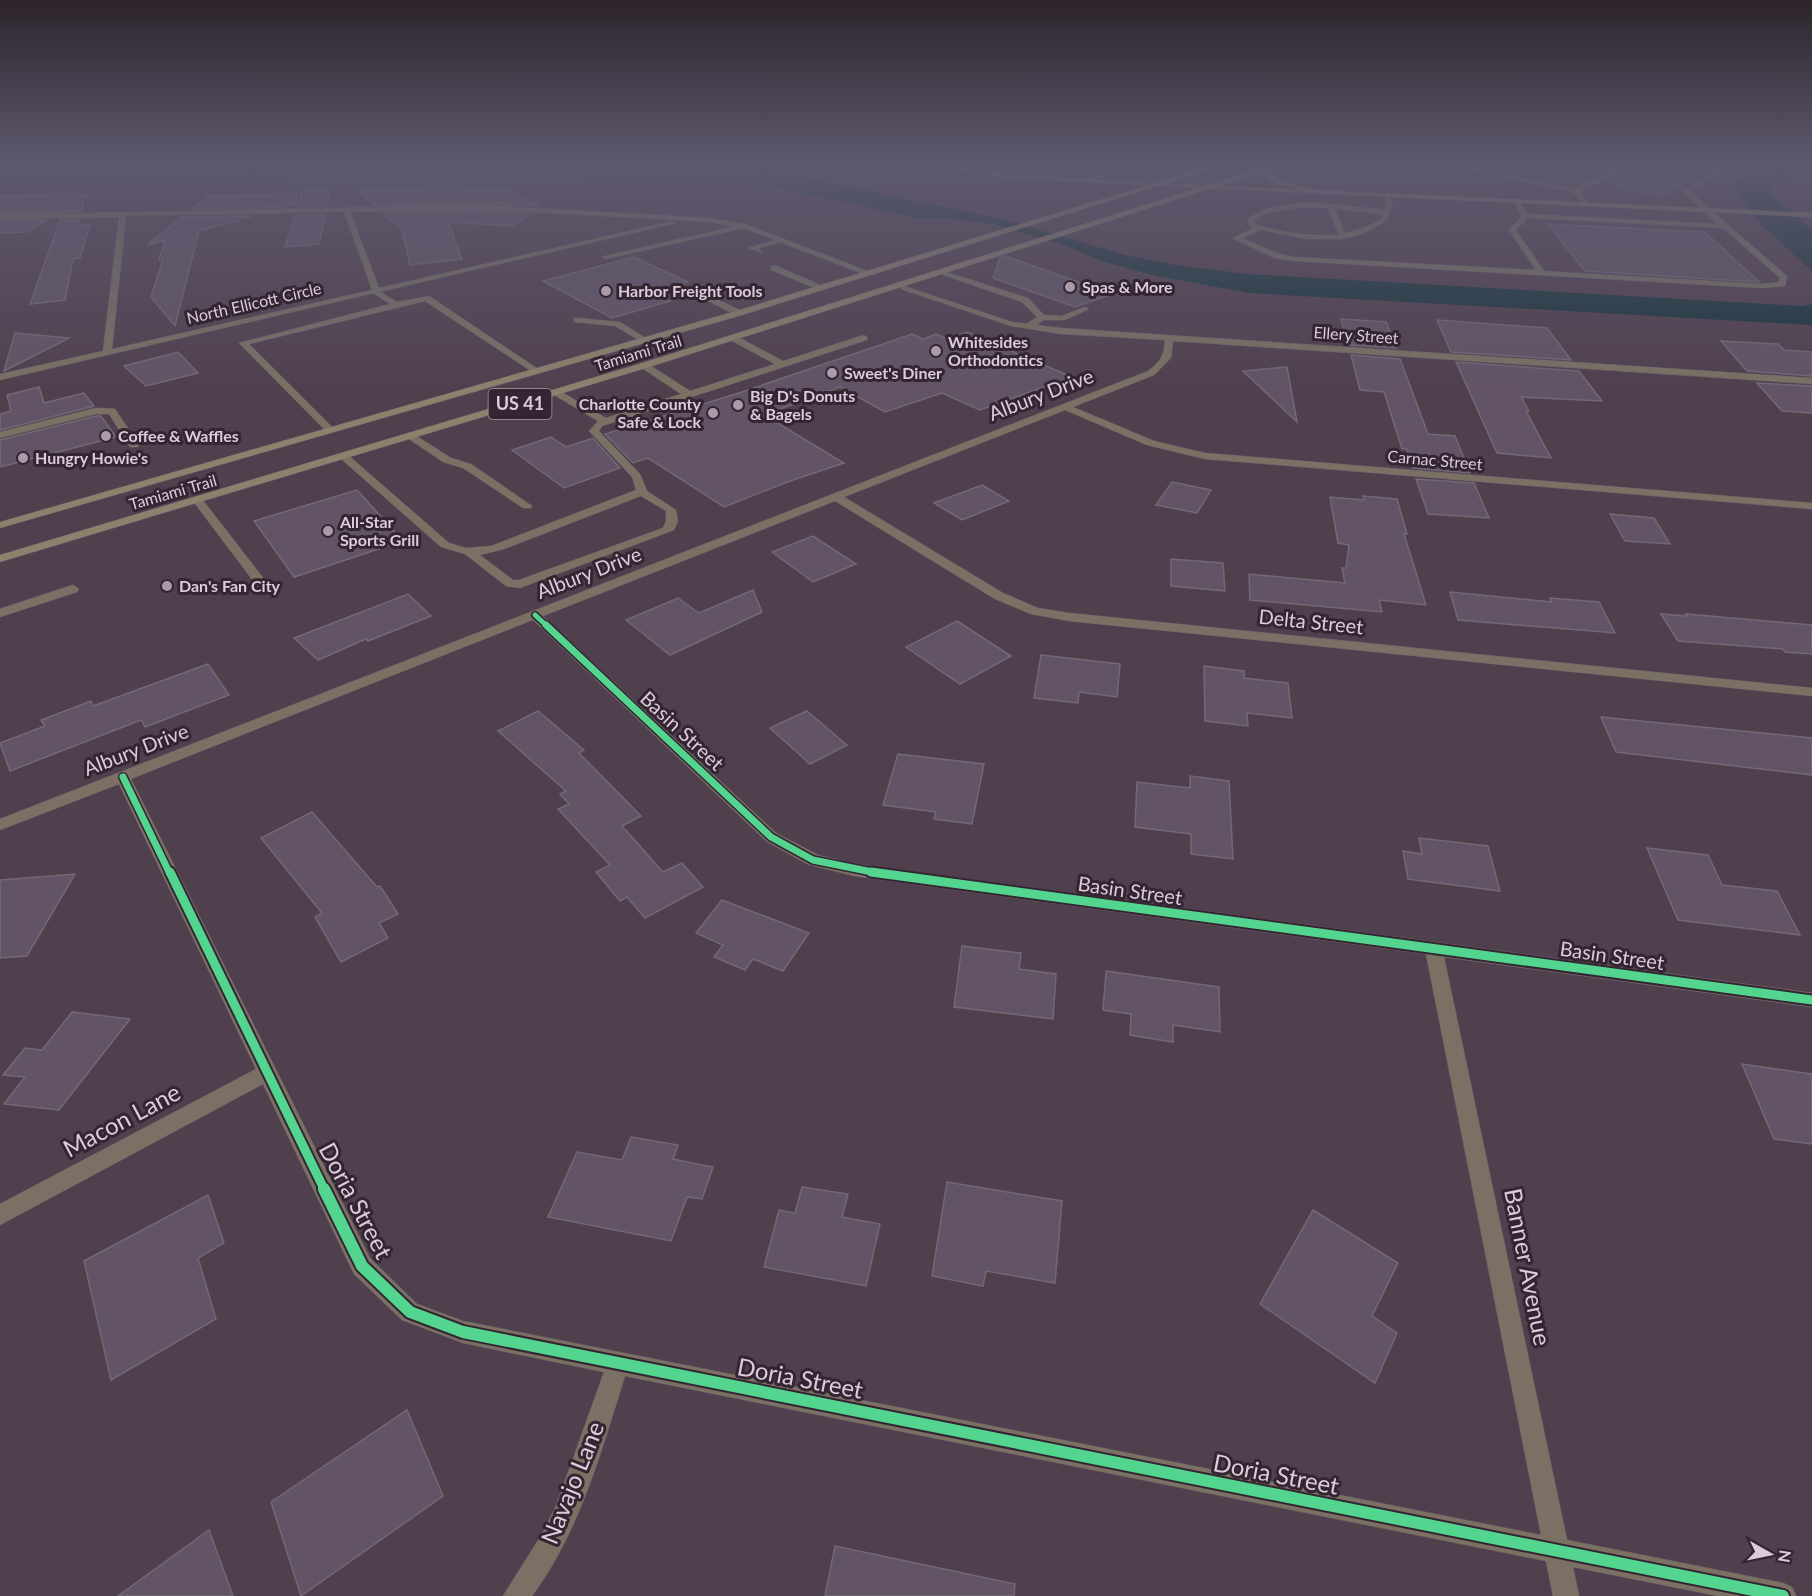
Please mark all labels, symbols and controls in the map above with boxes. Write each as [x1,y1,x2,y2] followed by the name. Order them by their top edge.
[1082,277,1173,296] place label: Spas & More
[185,278,323,327] street label: North Ellicott Circle
[1063,280,1077,294] marker: Spas & More
[618,281,763,300] place label: Harbor Freight Tools
[599,284,613,298] marker: Harbor Freight Tools
[1313,322,1399,347] street label: Ellery Street
[592,330,684,375] street label: Tamiami Trail
[948,332,1043,369] place label: Whitesides Orthodontics
[929,344,943,358] marker: Whitesides Orthodontics
[844,363,942,382] place label: Sweet's Diner
[985,363,1097,425] street label: Albury Drive
[825,366,839,380] marker: Sweet's Diner
[750,386,855,423] place label: Big D's Donuts & Bagels
[488,389,552,419] road number: US 41
[579,394,702,431] place label: Charlotte County Safe & Lock
[731,398,745,412] marker: Big D's Donuts & Bagels
[706,406,720,420] marker: Charlotte County Safe & Lock
[118,426,239,445] place label: Coffee & Waffles
[99,429,113,443] marker: Coffee & Waffles
[1387,446,1484,473] street label: Carnac Street
[35,448,148,467] place label: Hungry Howie's
[16,451,30,465] marker: Hungry Howie's
[127,470,219,513] street label: Tamiami Trail
[339,512,419,549] place label: All-Star Sports Grill
[321,524,335,538] marker: All-Star Sports Grill
[533,541,645,603] street label: Albury Drive
[179,576,281,595] place label: Dan's Fan City
[160,579,174,593] marker: Dan's Fan City
[1258,604,1365,638] street label: Delta Street
[636,686,729,775] street label: Basin Street
[80,718,192,780] street label: Albury Drive
[1076,871,1184,909] street label: Basin Street
[1558,936,1666,974] street label: Basin Street
[58,1077,185,1163] street label: Macon Lane
[314,1137,399,1264] street label: Doria Street
[1499,1186,1558,1348] street label: Banner Avenue
[735,1351,866,1404] street label: Doria Street
[534,1417,609,1548] street label: Navajo Lane
[1211,1447,1342,1500] street label: Doria Street
[1740,1524,1800,1584] north arrow
[1775,1549,1796,1564] text: N

